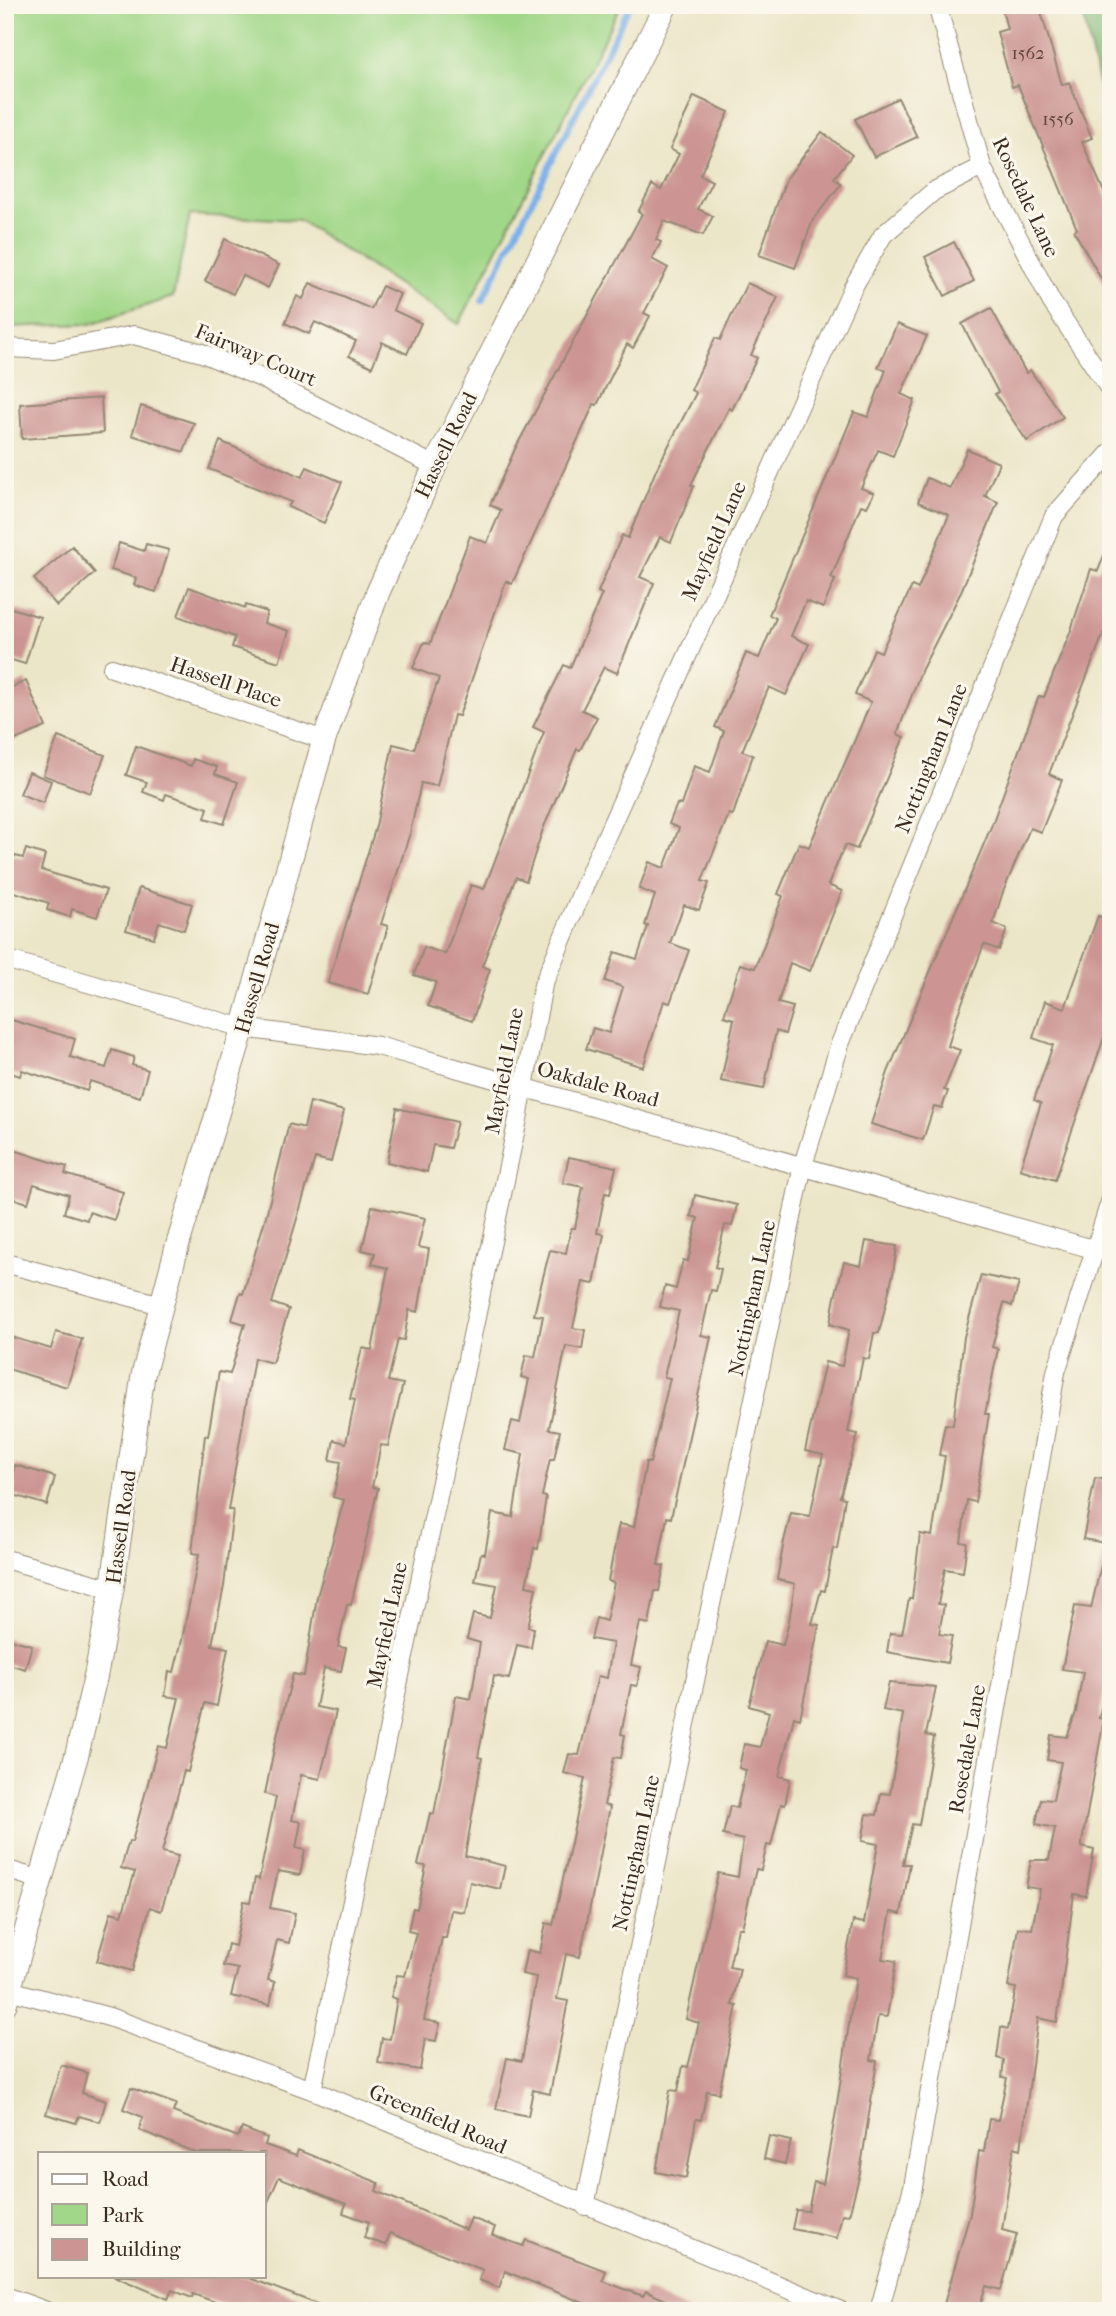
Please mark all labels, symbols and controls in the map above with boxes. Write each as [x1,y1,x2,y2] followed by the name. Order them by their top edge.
[1011,43,1045,64] house number: 1562
[1042,109,1074,130] house number: 1556
[988,133,1064,261] street label: Rosedale Lane
[192,319,321,392] street label: Fairway Court
[410,388,482,502] street label: Hassell Road
[677,478,751,604] street label: Mayfield Lane
[167,652,285,712] street label: Hassell Place
[890,680,972,836] street label: Nottingham Lane
[230,919,285,1037] street label: Hassell Road
[480,1006,528,1136] street label: Mayfield Lane
[534,1056,662,1112] street label: Oakdale Road
[724,1218,780,1378] street label: Nottingham Lane
[101,1468,141,1586] street label: Hassell Road
[362,1560,412,1690] street label: Mayfield Lane
[944,1683,990,1815] street label: Rosedale Lane
[608,1773,664,1933] street label: Nottingham Lane
[366,2079,511,2159] street label: Greenfield Road
[38,2152,266,2278] legend
[102,2167,149,2191] text: Road
[102,2203,144,2227] text: Park
[102,2237,181,2261] text: Building

